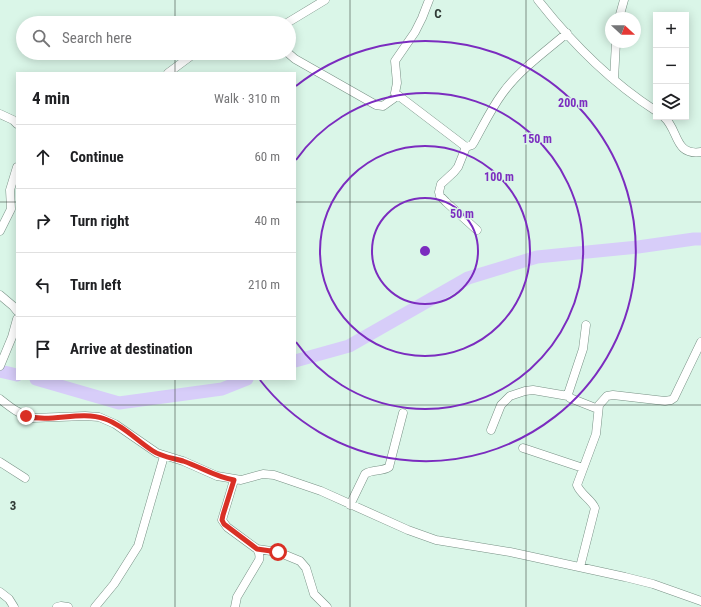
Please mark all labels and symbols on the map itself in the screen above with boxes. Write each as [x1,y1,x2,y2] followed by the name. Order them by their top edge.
[434,6,442,21] text: C
[605,12,641,48] north arrow
[558,96,588,110] text: 200 m
[522,132,552,146] text: 150 m
[484,170,514,184] text: 100 m
[450,207,474,221] text: 50 m
[418,244,432,258] centre of rings
[17,407,35,425] route end
[10,498,16,513] text: 3
[269,543,287,561] route start

